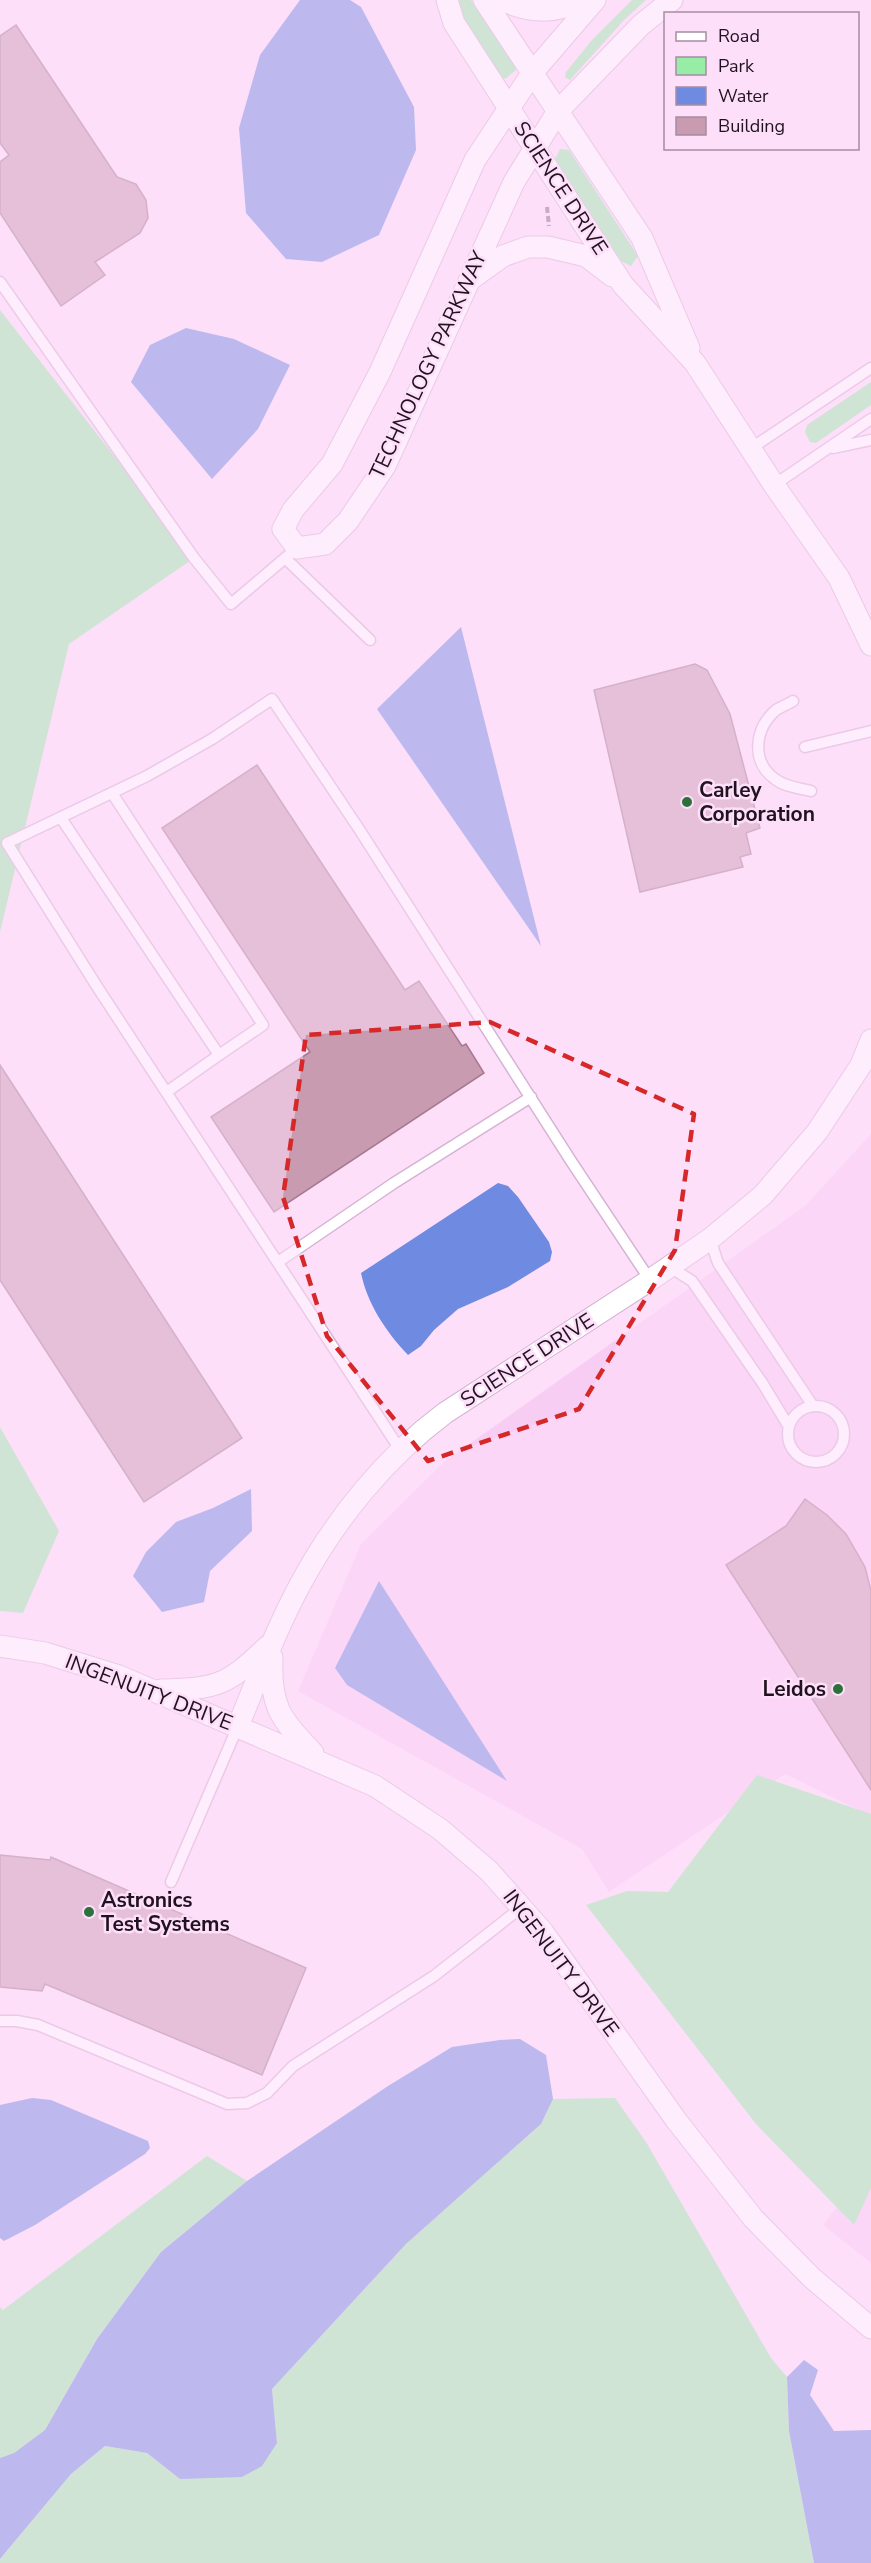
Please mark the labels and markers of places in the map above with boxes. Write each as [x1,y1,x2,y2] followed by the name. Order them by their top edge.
[699,776,815,828] place label: Carley Corporation
[680,795,694,809] marker: Carley Corporation
[763,1675,826,1703] place label: Leidos
[831,1682,845,1696] marker: Leidos
[101,1886,230,1938] place label: Astronics Test Systems
[82,1905,96,1919] marker: Astronics Test Systems

